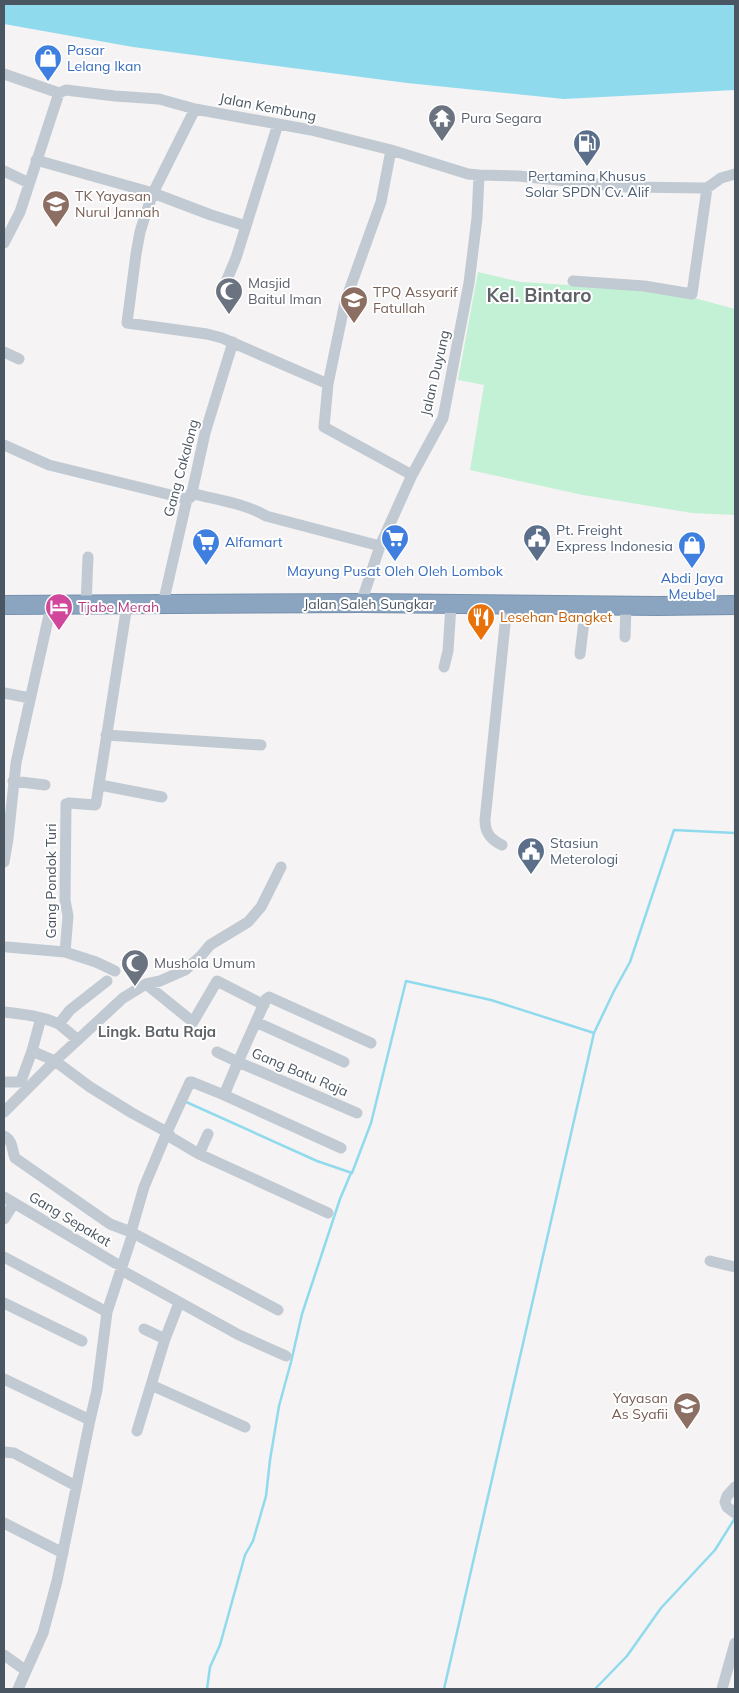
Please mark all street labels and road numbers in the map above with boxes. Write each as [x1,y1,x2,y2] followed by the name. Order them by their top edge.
[218,89,318,125] street label: Jalan Kembung
[416,328,454,418] street label: Jalan Duyung
[159,417,203,519] street label: Gang Cakalong
[304,595,435,613] street label: Jalan Saleh Sungkar
[42,823,60,939] street label: Gang Pondok Turi
[249,1044,351,1100] street label: Gang Batu Raja
[26,1187,114,1251] street label: Gang Sepakat

